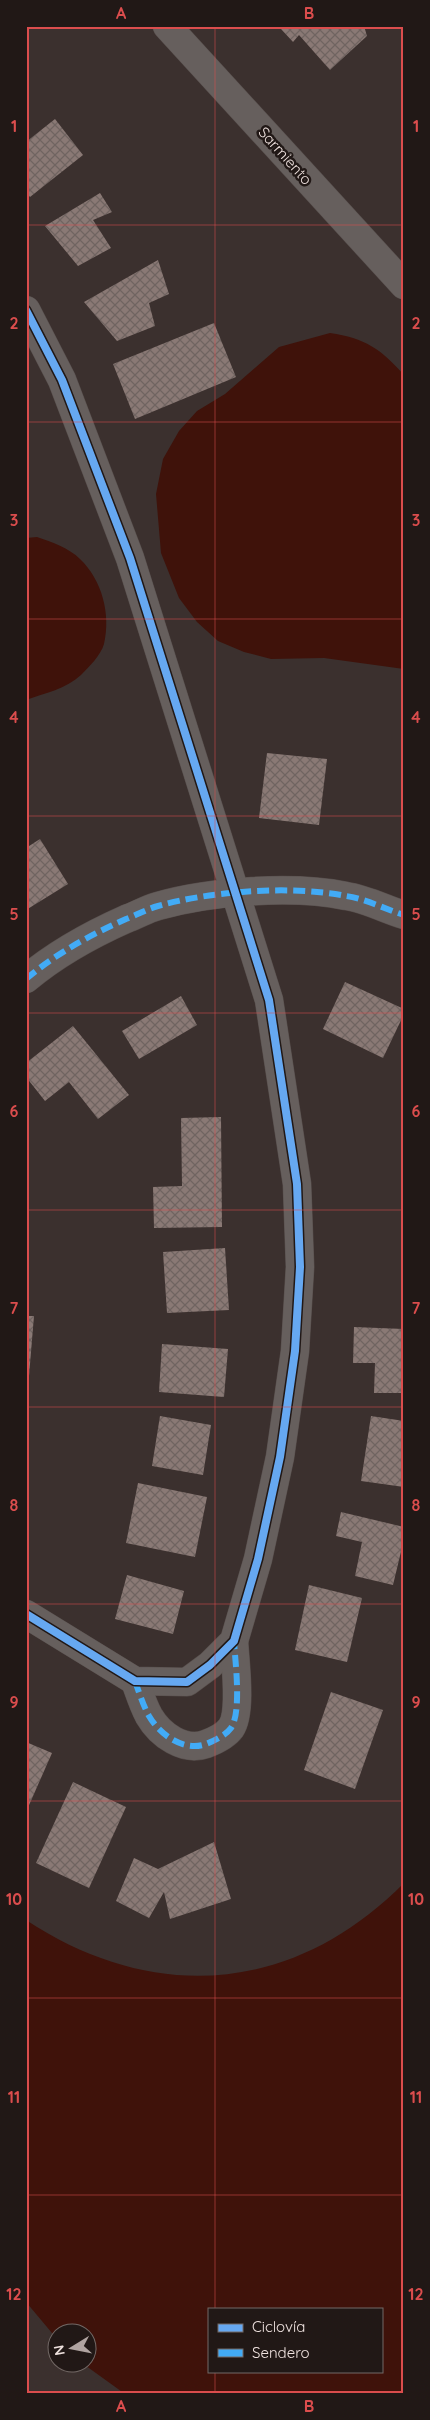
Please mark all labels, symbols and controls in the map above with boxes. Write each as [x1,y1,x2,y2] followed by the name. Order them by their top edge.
[116,3,127,23] text: A
[304,3,314,23] text: B
[11,116,17,136] text: 1
[413,116,419,136] text: 1
[254,123,316,189] street label: Sarmiento
[9,313,19,333] text: 2
[411,313,421,333] text: 2
[10,510,18,530] text: 3
[412,510,420,530] text: 3
[9,707,19,727] text: 4
[411,707,421,727] text: 4
[9,904,19,924] text: 5
[411,904,421,924] text: 5
[10,1101,19,1121] text: 6
[412,1101,421,1121] text: 6
[10,1298,19,1318] text: 7
[412,1298,421,1318] text: 7
[10,1495,19,1515] text: 8
[412,1495,421,1515] text: 8
[9,1692,19,1712] text: 9
[411,1692,421,1712] text: 9
[6,1889,22,1909] text: 10
[408,1889,424,1909] text: 10
[8,2087,20,2107] text: 11
[410,2087,422,2107] text: 11
[6,2284,22,2304] text: 12
[408,2284,424,2304] text: 12
[208,2308,382,2372] legend
[252,2317,305,2336] text: Ciclovía
[48,2322,98,2372] north arrow
[252,2343,310,2362] text: Sendero
[49,2344,69,2357] text: N
[116,2396,127,2416] text: A
[304,2396,314,2416] text: B

